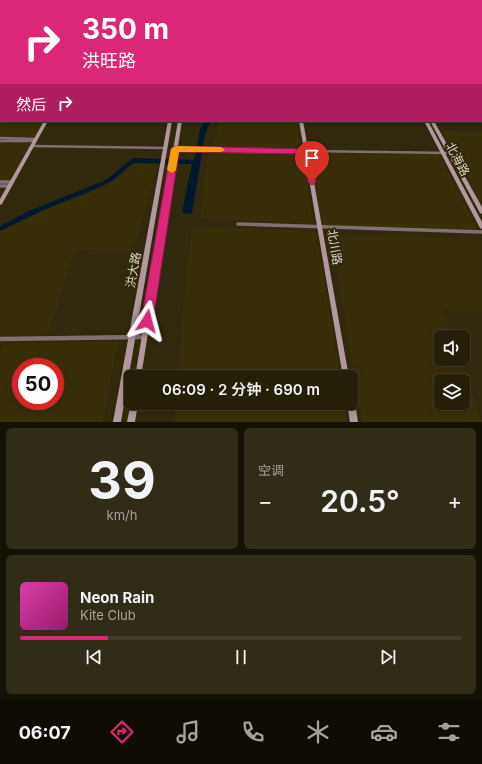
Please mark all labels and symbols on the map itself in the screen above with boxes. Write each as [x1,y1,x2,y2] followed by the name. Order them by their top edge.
[443,140,473,178] street label: 北海路
[295,141,329,182] pin
[324,228,346,266] street label: 北川路
[122,251,144,289] street label: 洪大路
[126,300,168,342] position arrow
[12,358,64,410] speed limit sign: 50

